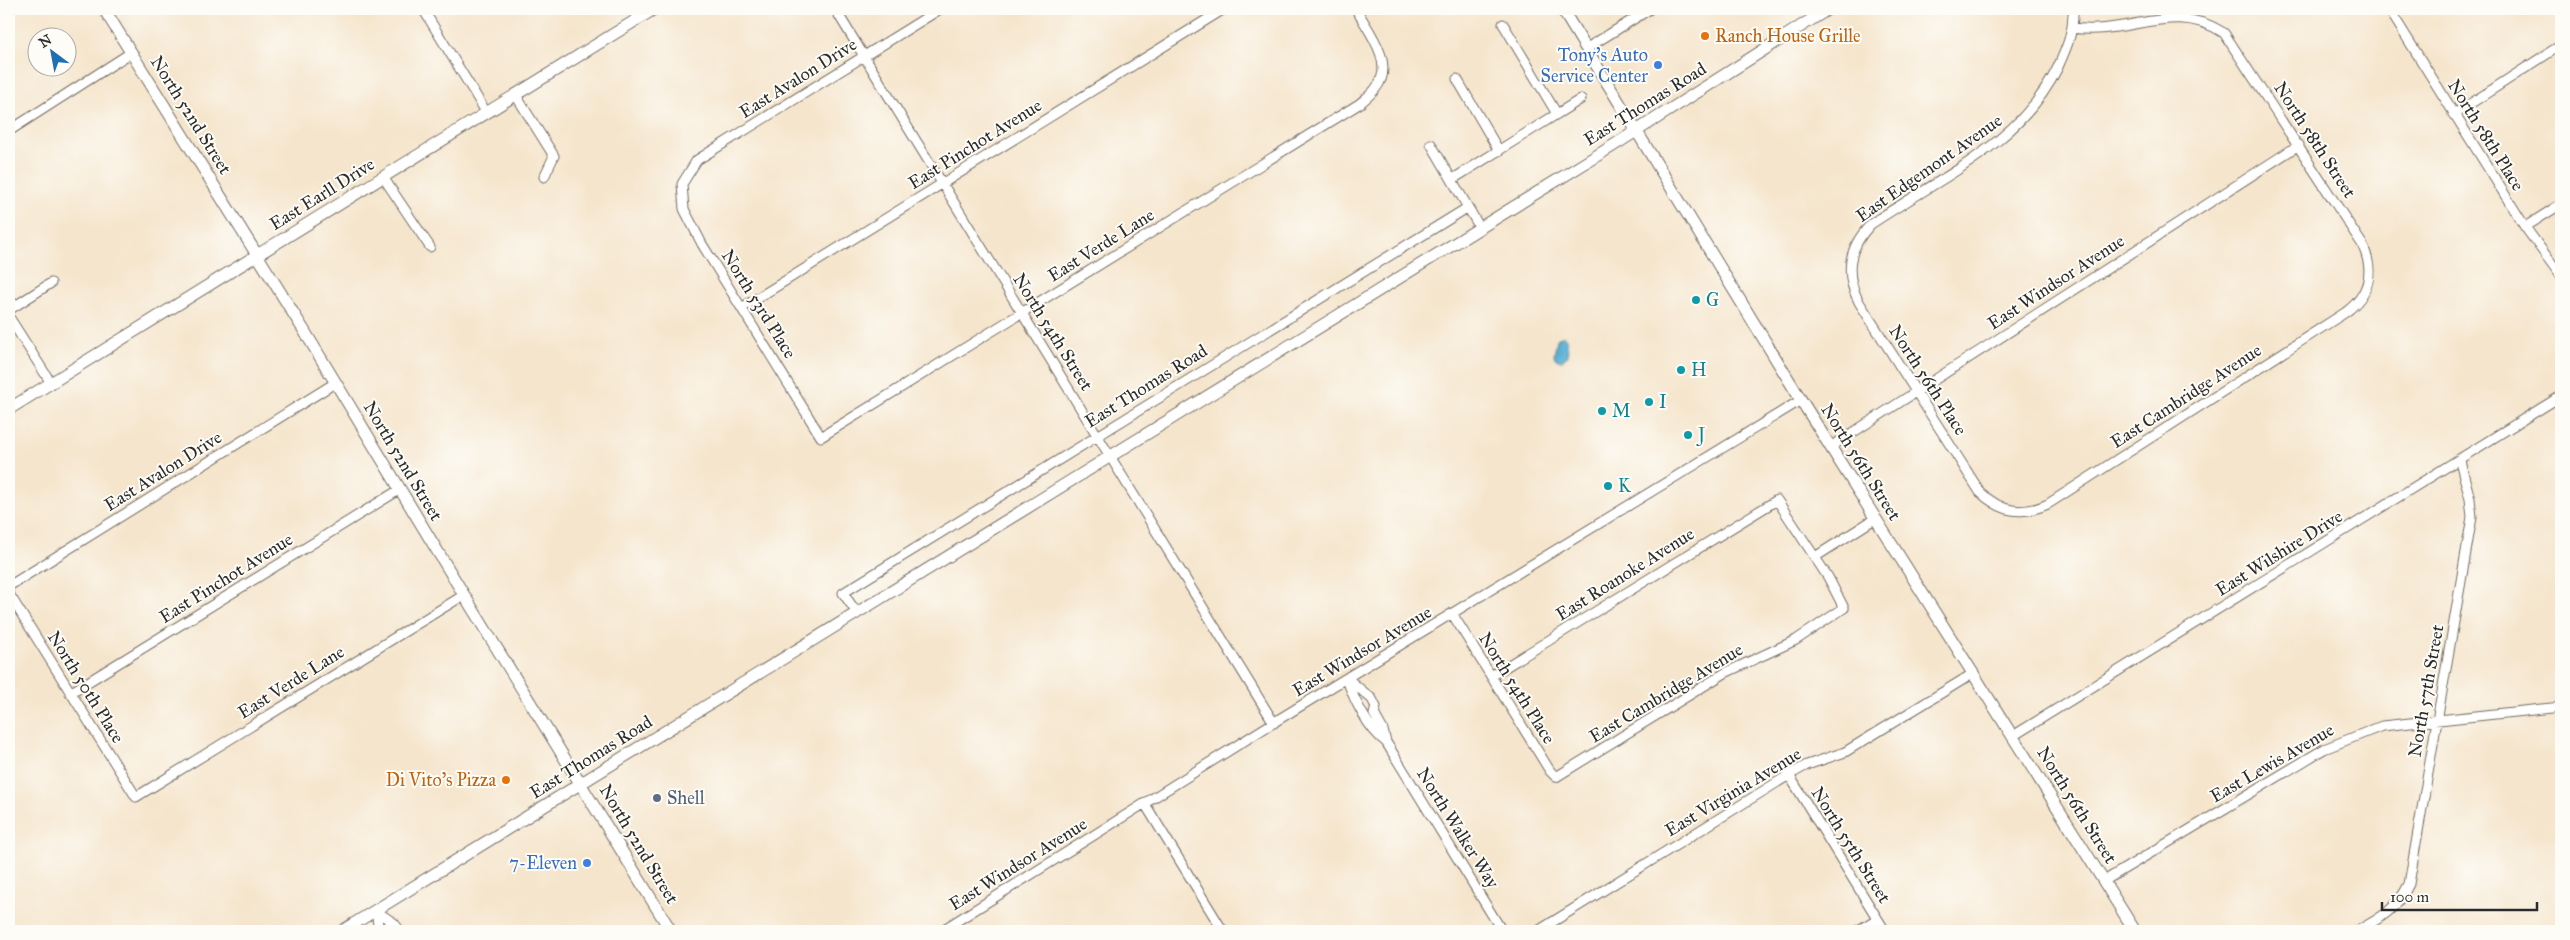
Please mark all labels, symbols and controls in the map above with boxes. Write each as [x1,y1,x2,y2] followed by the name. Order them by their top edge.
[1715,25,1861,47] place label: Ranch House Grille
[28,28,78,78] north arrow
[1699,30,1711,42] marker: Ranch House Grille
[36,31,55,52] text: N
[735,33,861,123] street label: East Avalon Drive
[1541,44,1648,87] place label: Tony’s Auto Service Center
[146,52,237,179] street label: North 52nd Street
[1580,58,1710,150] street label: East Thomas Road
[1652,59,1664,71] marker: Tony’s Auto Service Center
[2443,75,2529,195] street label: North 58th Place
[2269,78,2361,203] street label: North 58th Street
[904,94,1046,194] street label: East Pinchot Avenue
[1852,109,2007,228] street label: East Edgemont Avenue
[265,153,379,235] street label: East Earll Drive
[1044,204,1158,286] street label: East Verde Lane
[1984,230,2128,334] street label: East Windsor Avenue
[717,246,801,362] street label: North 53rd Place
[1008,269,1098,395] street label: North 54th Street
[1706,289,1719,311] place label: G
[1690,294,1702,306] marker: G
[1884,321,1972,439] street label: North 56th Place
[2106,339,2266,454] street label: East Cambridge Avenue
[1081,340,1211,432] street label: East Thomas Road
[1691,359,1707,381] place label: H
[1675,364,1687,376] marker: H
[1659,391,1667,413] place label: I
[1643,396,1655,408] marker: I
[359,397,448,525] street label: North 52nd Street
[1816,399,1906,525] street label: North 56th Street
[1612,400,1631,422] place label: M
[1596,405,1608,417] marker: M
[1696,424,1706,447] place label: J
[100,426,226,516] street label: East Avalon Drive
[1682,429,1694,441] marker: J
[1618,475,1632,497] place label: K
[1602,480,1614,492] marker: K
[2212,505,2346,601] street label: East Wilshire Drive
[1552,523,1698,625] street label: East Roanoke Avenue
[155,528,297,628] street label: East Pinchot Avenue
[1288,601,1436,701] street label: East Windsor Avenue
[2404,622,2449,759] street label: North 57th Street
[43,627,129,747] street label: North 50th Place
[1474,628,1560,748] street label: North 54th Place
[1585,638,1747,748] street label: East Cambridge Avenue
[234,641,348,723] street label: East Verde Lane
[526,711,656,803] street label: East Thomas Road
[2206,719,2338,807] street label: East Lewis Avenue
[2032,742,2122,868] street label: North 56th Street
[1661,743,1806,842] street label: East Virginia Avenue
[1412,764,1504,893] street label: North Walker Way
[386,769,496,791] place label: Di Vito's Pizza
[500,774,512,786] marker: Di Vito's Pizza
[595,780,684,908] street label: North 52nd Street
[1806,783,1896,908] street label: North 55th Street
[667,787,705,809] place label: Shell
[651,792,663,804] marker: Shell
[945,813,1091,915] street label: East Windsor Avenue
[509,852,577,874] place label: 7-Eleven
[581,857,593,869] marker: 7-Eleven
[2382,880,2538,912] scale bar
[2390,888,2430,906] text: 100 m

